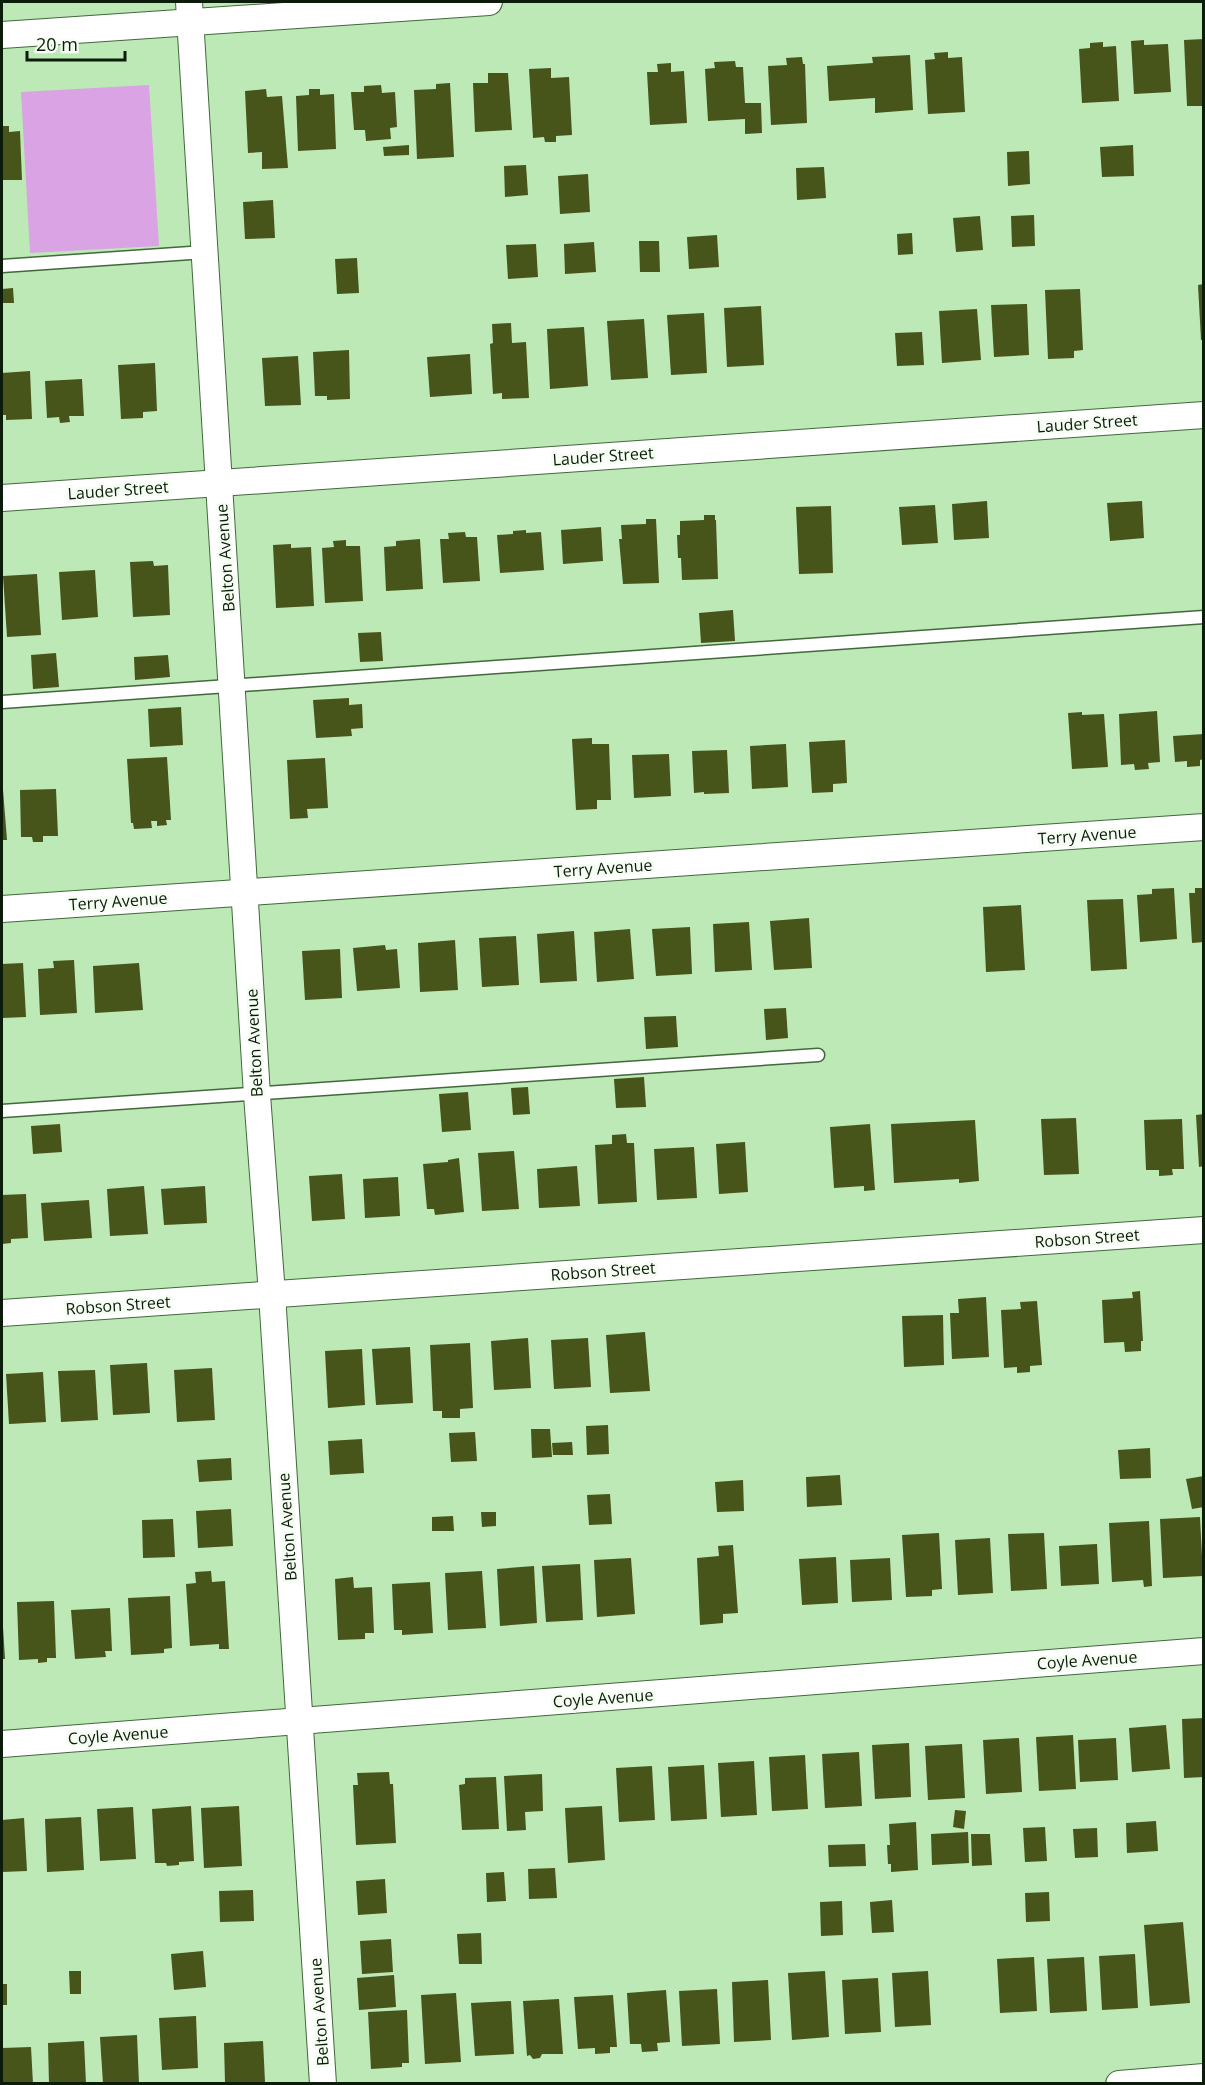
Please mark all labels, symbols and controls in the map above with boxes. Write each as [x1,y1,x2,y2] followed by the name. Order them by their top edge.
[27,24,124,62] scale bar
[36,32,78,56] text: 20 m
[1036,408,1139,438] street label: Lauder Street
[552,441,655,471] street label: Lauder Street
[67,475,170,505] street label: Lauder Street
[210,503,240,613] street label: Belton Avenue
[1037,821,1137,849] street label: Terry Avenue
[553,854,653,882] street label: Terry Avenue
[68,887,168,915] street label: Terry Avenue
[240,988,268,1098] street label: Belton Avenue
[1034,1223,1141,1253] street label: Robson Street
[550,1256,657,1286] street label: Robson Street
[65,1290,172,1320] street label: Robson Street
[272,1472,302,1582] street label: Belton Avenue
[1036,1646,1138,1674] street label: Coyle Avenue
[552,1684,654,1712] street label: Coyle Avenue
[67,1721,169,1749] street label: Coyle Avenue
[304,1957,334,2067] street label: Belton Avenue

